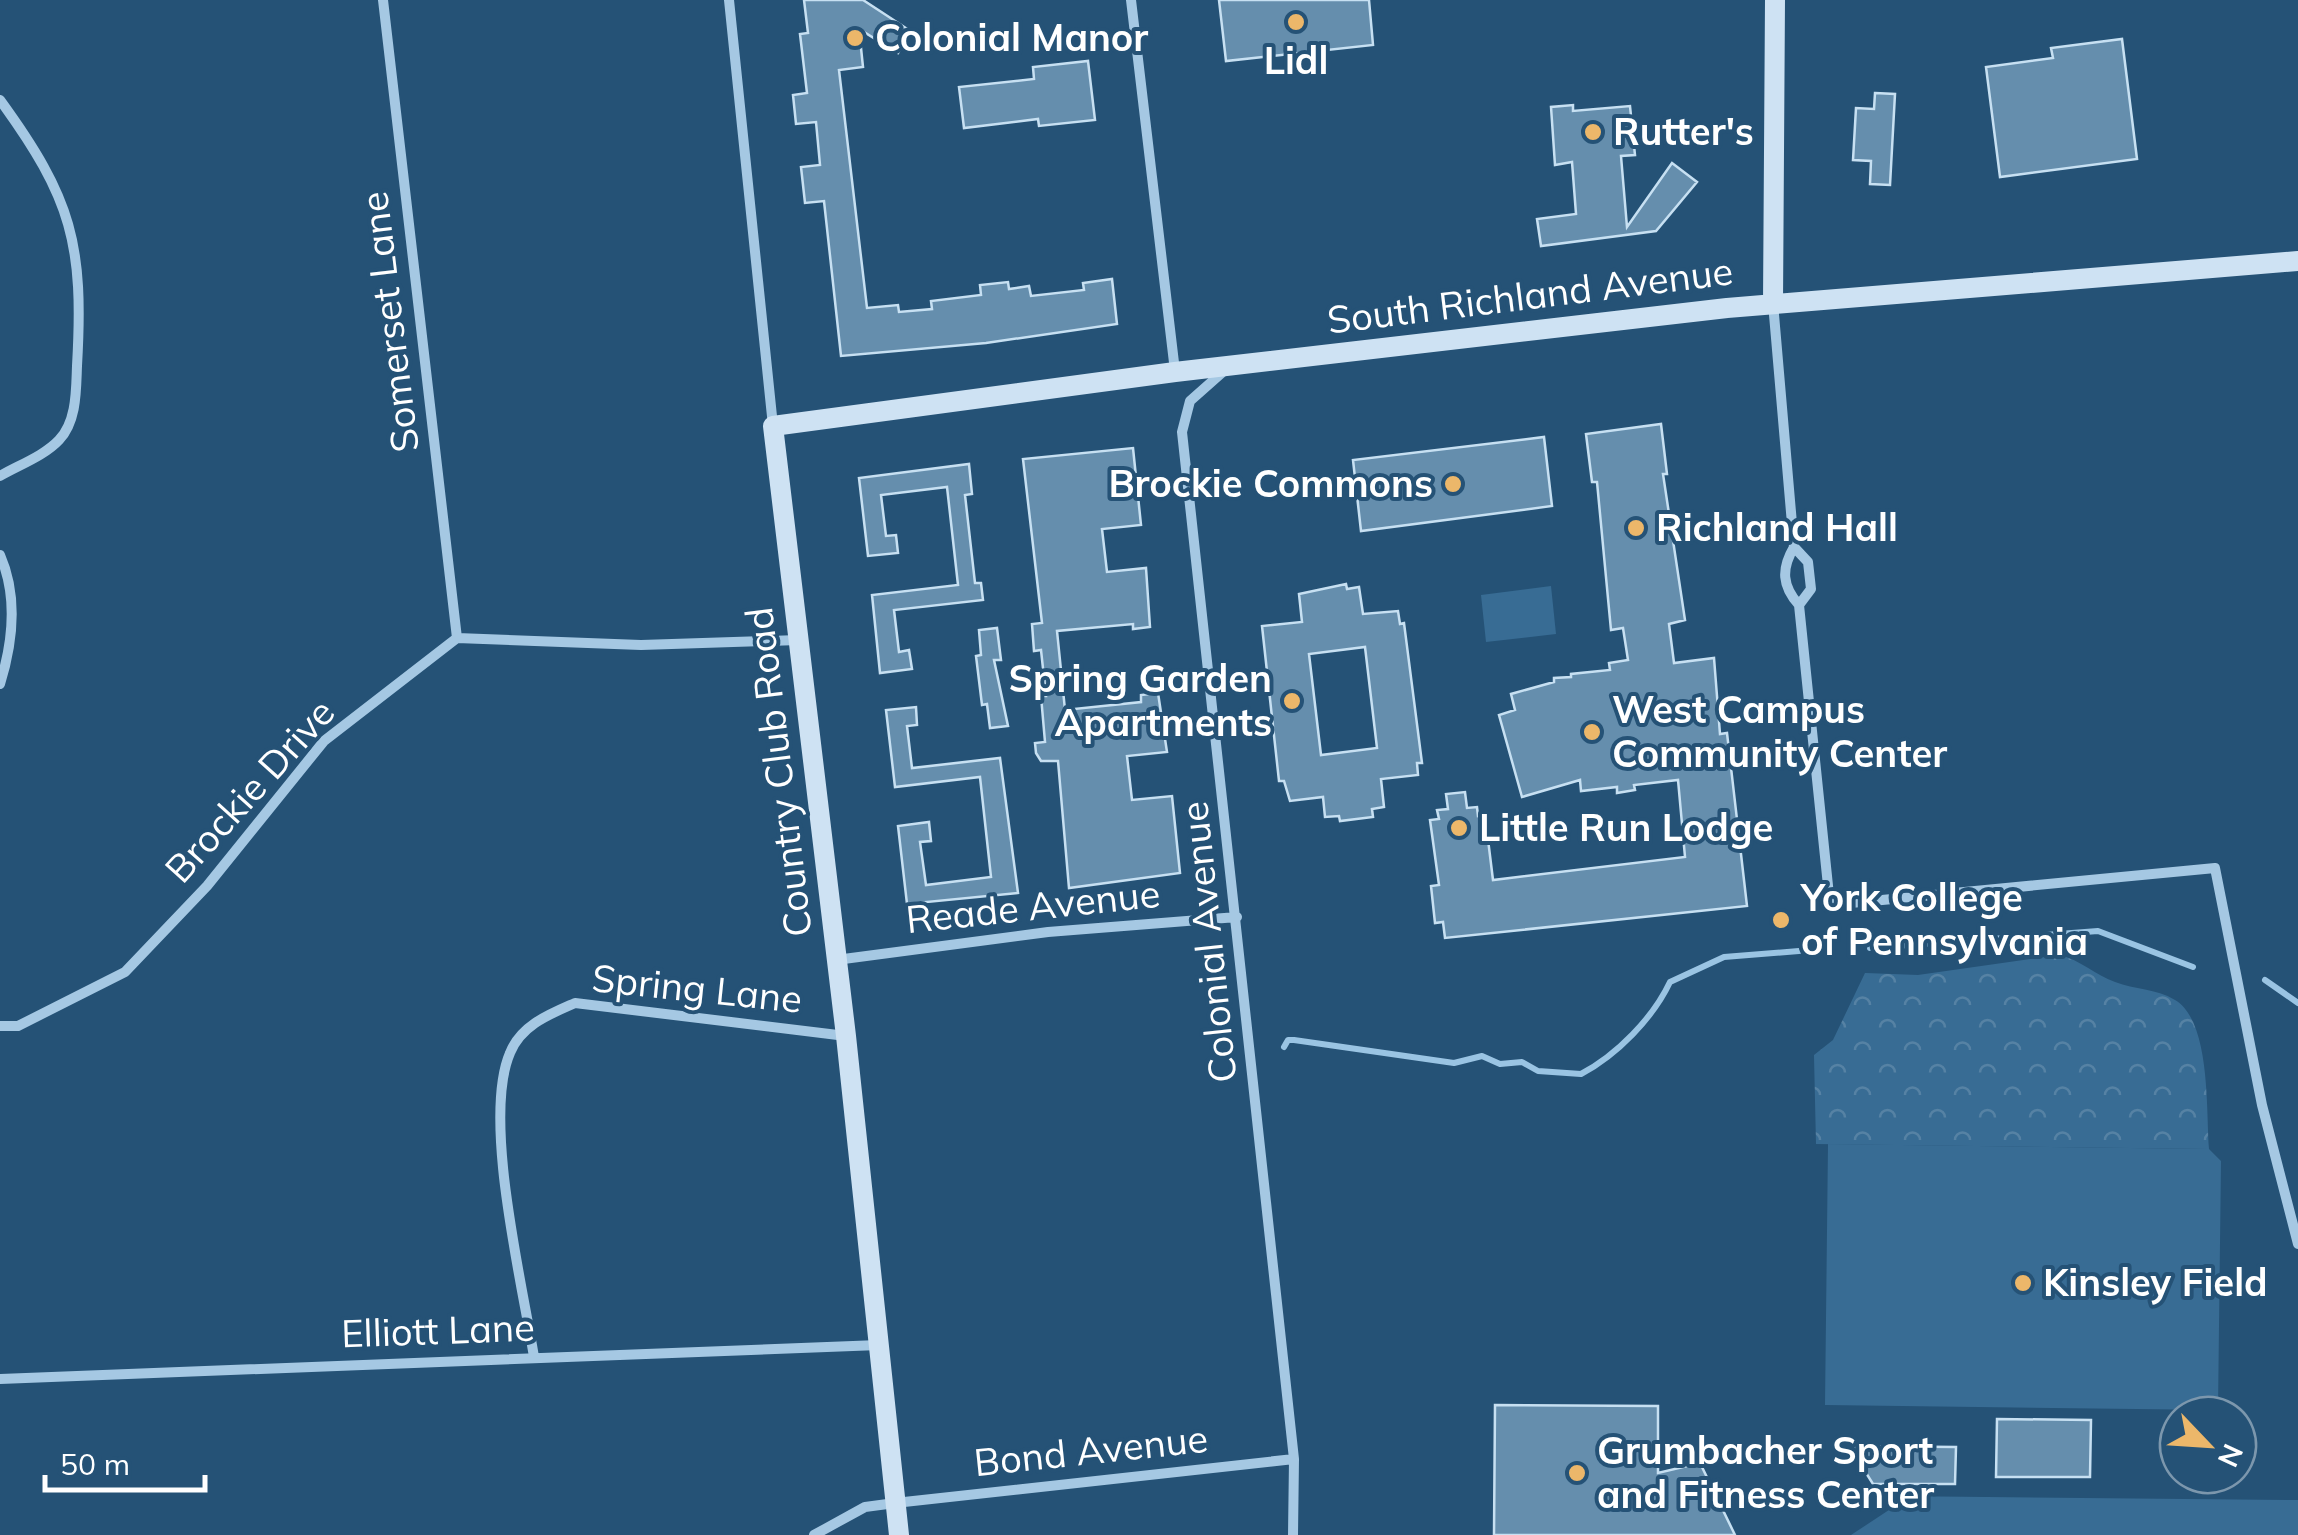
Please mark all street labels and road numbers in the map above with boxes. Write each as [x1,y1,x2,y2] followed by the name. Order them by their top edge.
[349,189,429,455] street label: Somerset Lane
[1324,246,1735,344] street label: South Richland Avenue
[734,605,822,940] street label: Country Club Road
[154,688,344,892] street label: Brockie Drive
[1169,799,1247,1085] street label: Colonial Avenue
[904,869,1162,943] street label: Reade Avenue
[590,953,804,1023] street label: Spring Lane
[340,1303,535,1357] street label: Elliott Lane
[972,1414,1210,1486] street label: Bond Avenue

